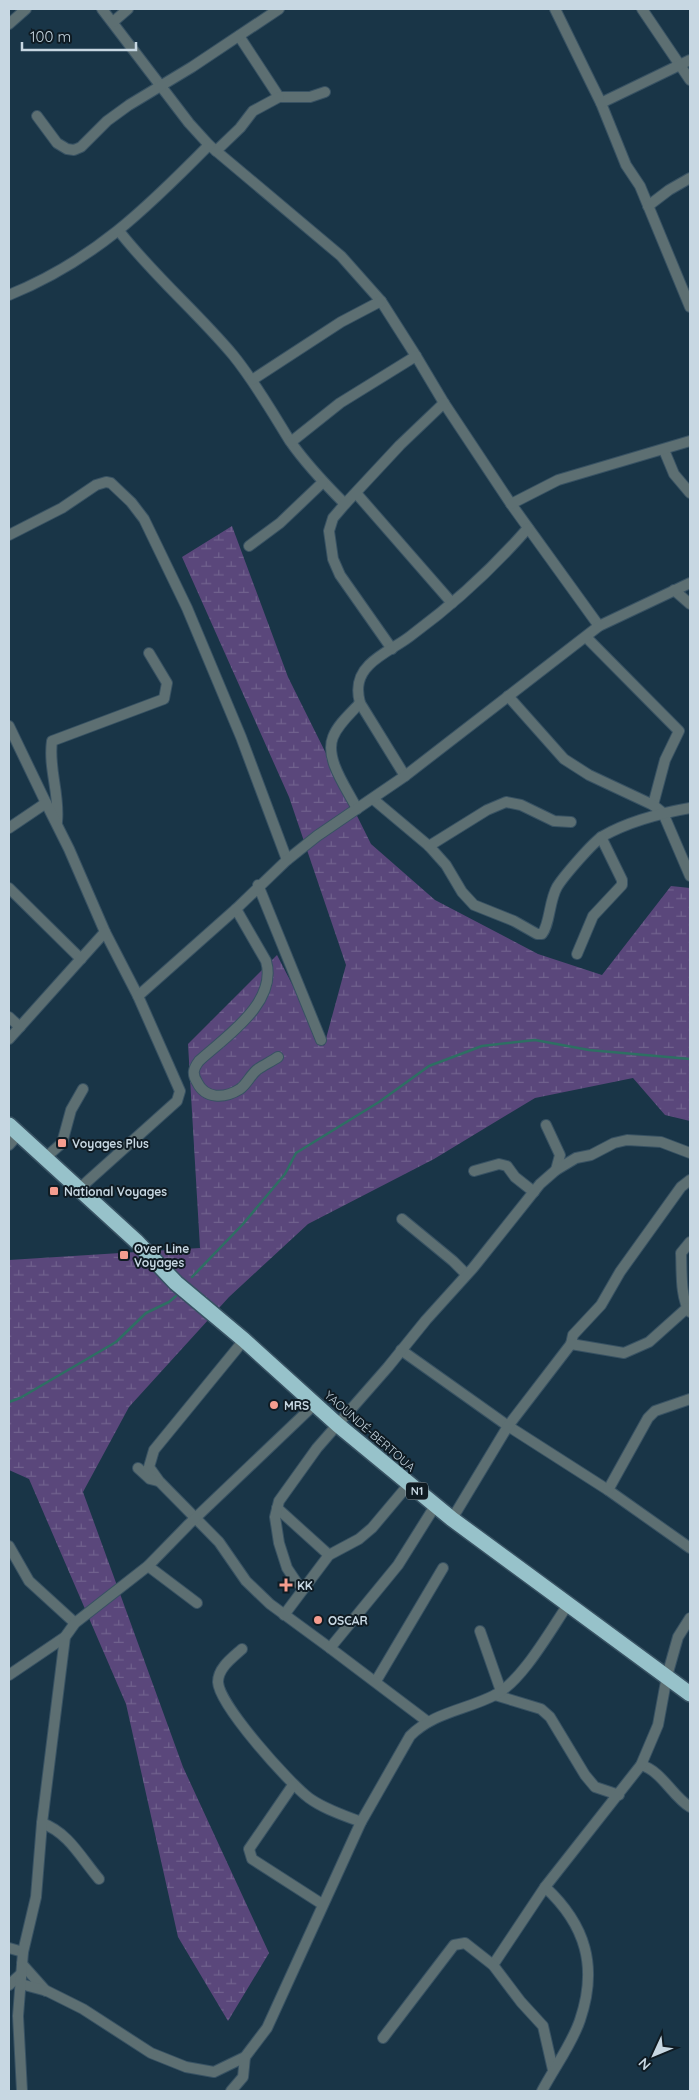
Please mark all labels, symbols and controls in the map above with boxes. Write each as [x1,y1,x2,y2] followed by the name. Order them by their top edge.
[22,20,136,52] scale bar
[30,27,71,46] text: 100 m
[72,1136,149,1151] place label: Voyages Plus
[56,1137,68,1149] marker: Voyages Plus
[64,1184,167,1199] place label: National Voyages
[48,1185,60,1197] marker: National Voyages
[134,1241,189,1270] place label: Over Line Voyages
[118,1249,130,1261] marker: Over Line Voyages
[322,1387,419,1475] street label: YAOUNDÉ-BERTOUA
[284,1398,309,1413] place label: MRS
[268,1399,280,1411] marker: MRS
[406,1482,428,1500] road number: N1
[279,1578,293,1592] marker: KK
[297,1578,313,1593] place label: KK
[328,1613,368,1628] place label: OSCAR
[312,1614,324,1626] marker: OSCAR
[629,2030,679,2080] north arrow
[635,2054,655,2074] text: N

